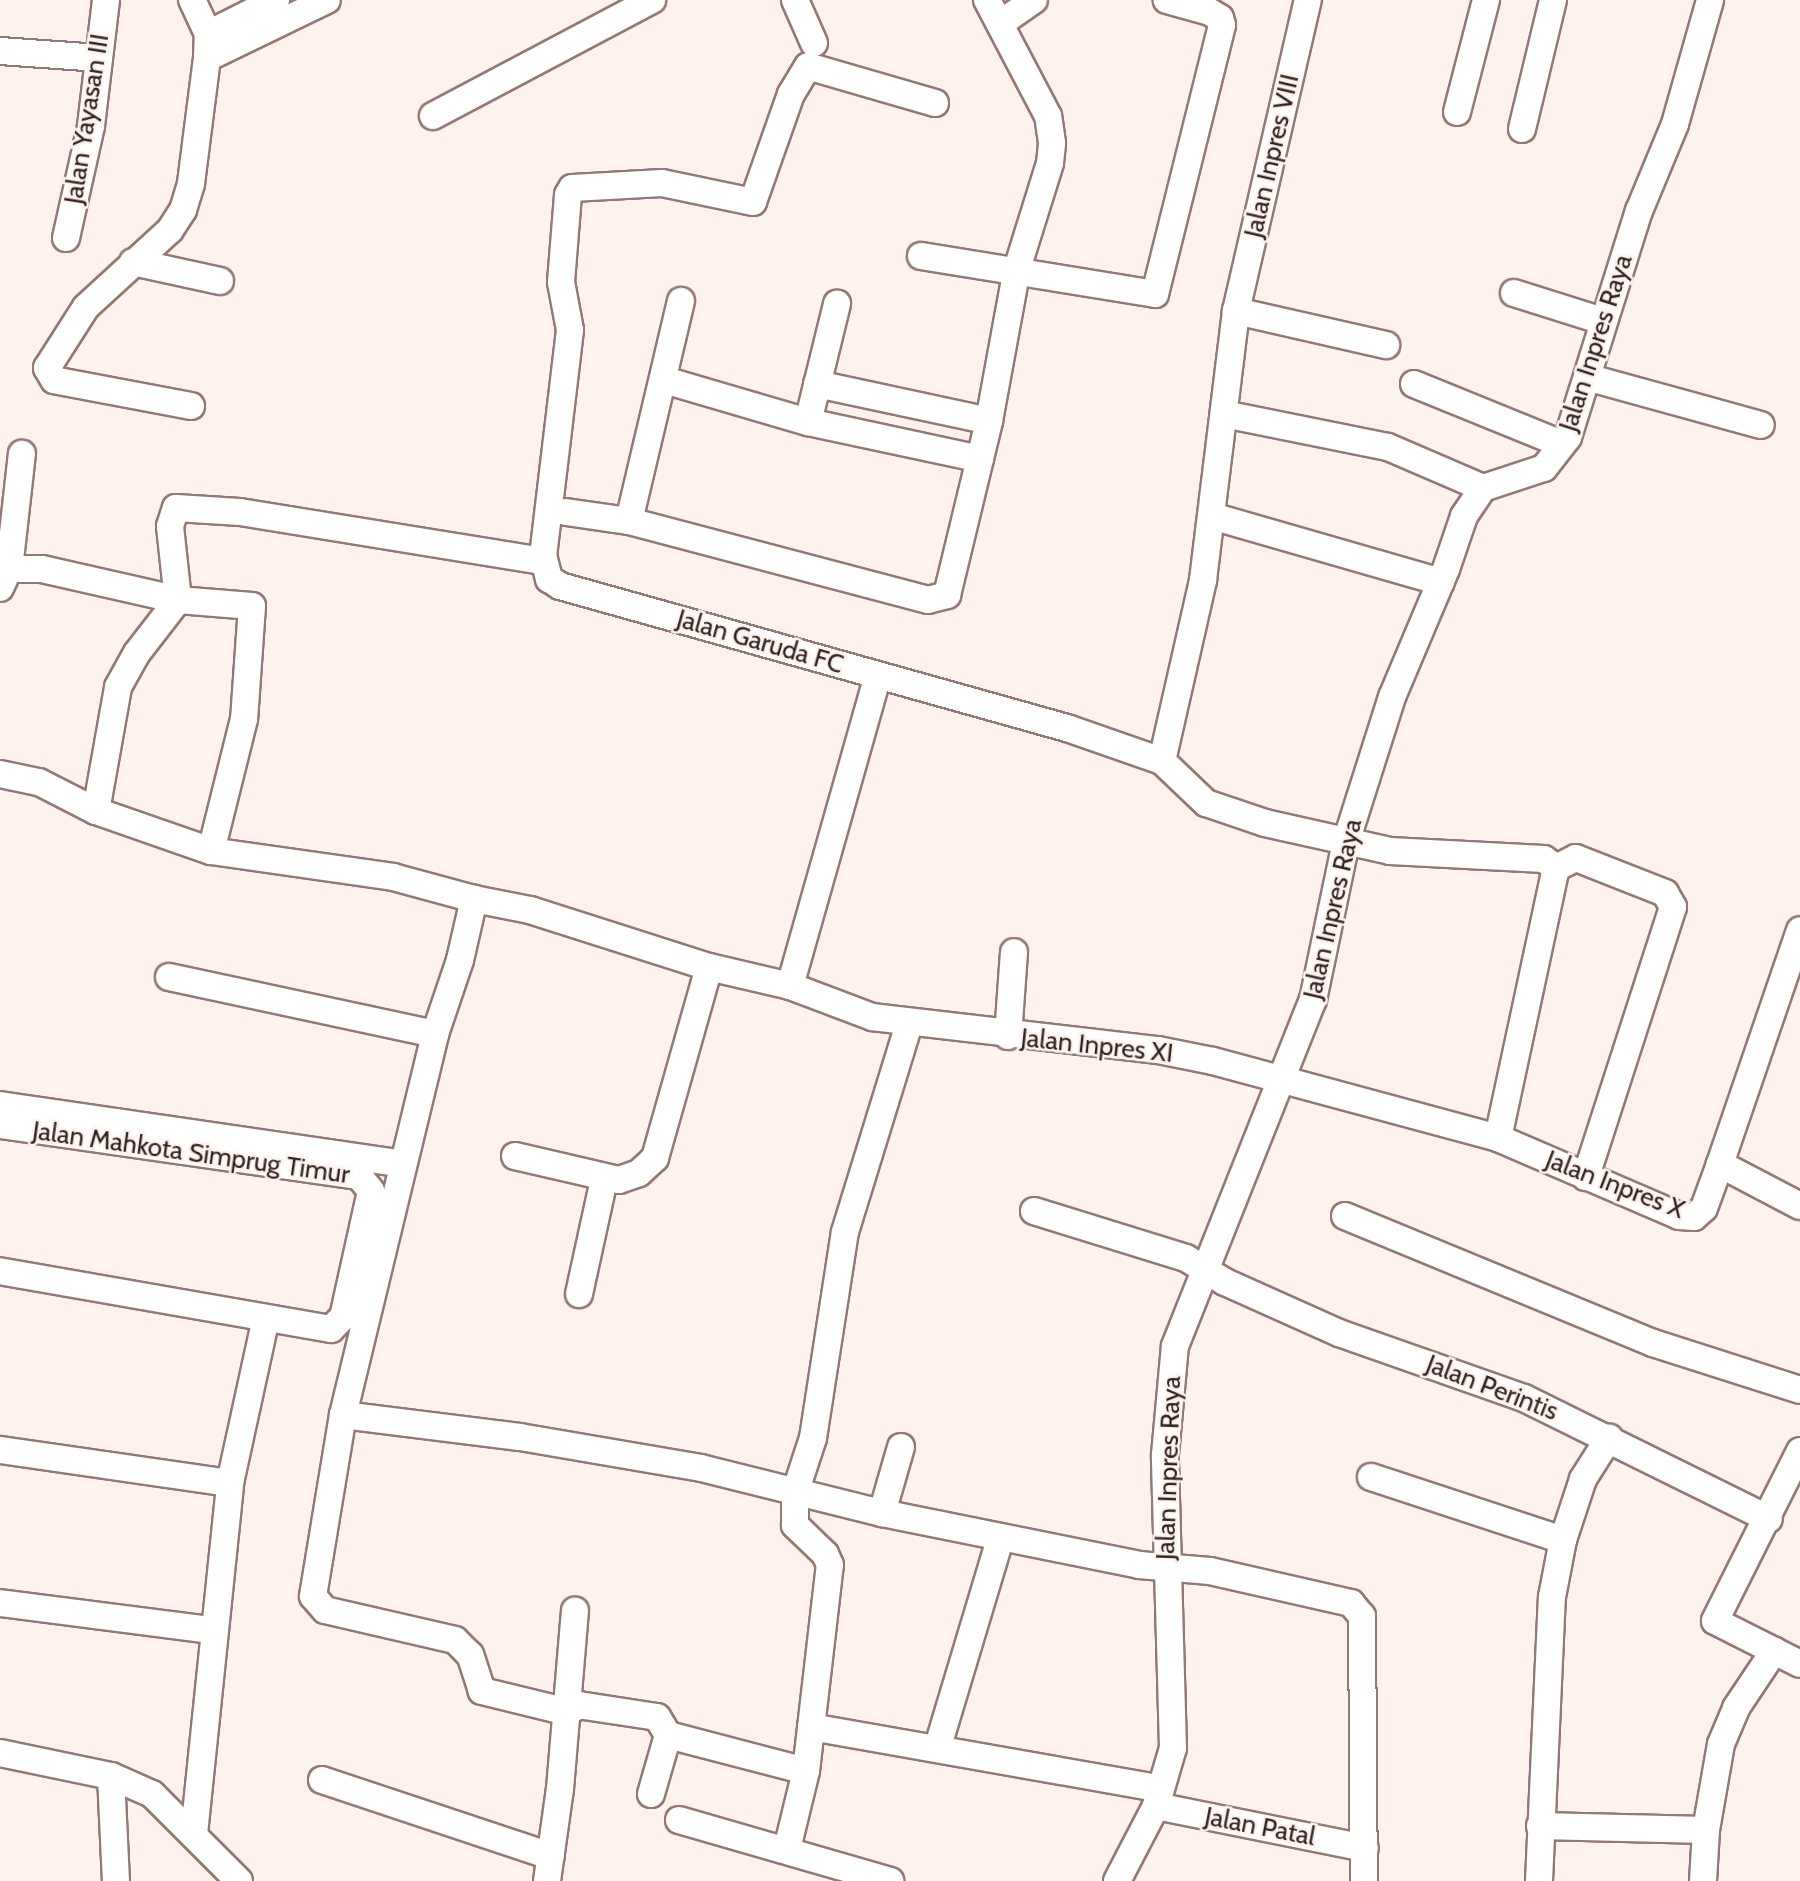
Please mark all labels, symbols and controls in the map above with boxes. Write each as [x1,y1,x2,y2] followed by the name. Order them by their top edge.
[58,32,116,206] street label: Jalan Yayasan III
[1238,71,1306,241] street label: Jalan Inpres VIII
[1553,251,1639,435] street label: Jalan Inpres Raya
[673,603,847,681] street label: Jalan Garuda FC
[1297,816,1369,1002] street label: Jalan Inpres Raya
[1019,1022,1175,1070] street label: Jalan Inpres XI
[30,1115,352,1191] street label: Jalan Mahkota Simprug Timur
[1541,1144,1689,1226] street label: Jalan Inpres X
[1422,1349,1562,1427] street label: Jalan Perintis
[1150,1375,1188,1561] street label: Jalan Inpres Raya
[1202,1801,1318,1853] street label: Jalan Patal

